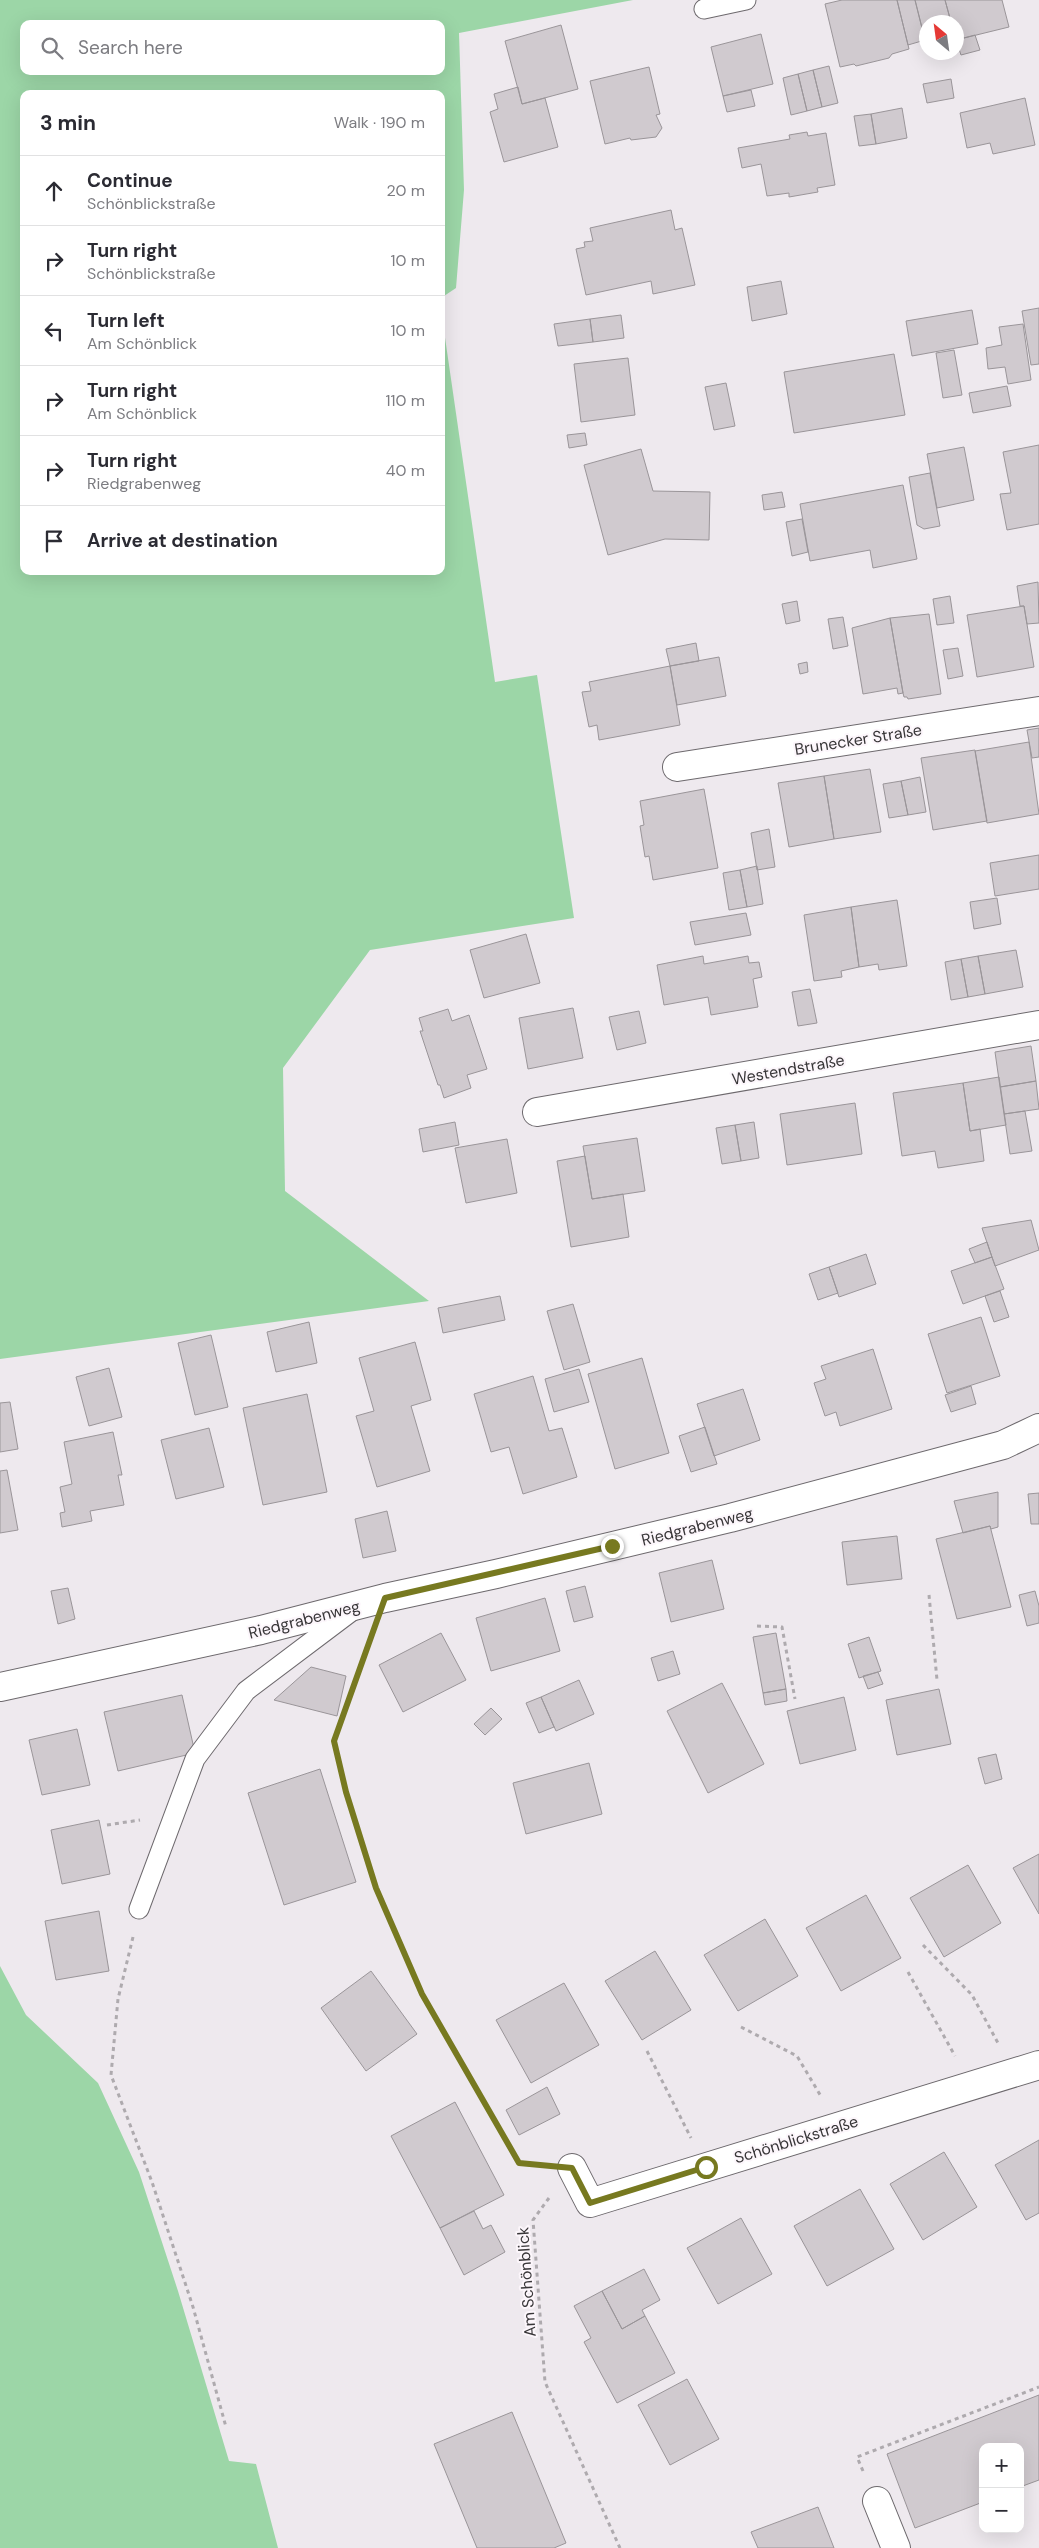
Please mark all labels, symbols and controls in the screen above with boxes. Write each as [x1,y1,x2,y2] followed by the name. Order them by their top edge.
[919,15,964,60] north arrow
[20,20,445,75] search box
[38,34,66,62] icon: search
[78,35,183,60] text: Search here
[40,109,96,137] text: 3 min
[334,112,425,133] text: Walk · 190 m
[87,168,173,193] text: Continue
[40,177,68,205] icon: ahead
[386,180,425,201] text: 20 m
[87,193,216,214] text: Schönblickstraße
[87,238,177,263] text: Turn right
[40,247,68,275] icon: right
[391,250,425,271] text: 10 m
[87,263,216,284] text: Schönblickstraße
[87,308,165,333] text: Turn left
[40,317,68,345] icon: left
[391,320,425,341] text: 10 m
[87,333,197,354] text: Am Schönblick
[87,378,177,403] text: Turn right
[40,387,68,415] icon: right
[386,390,425,411] text: 110 m
[87,403,197,424] text: Am Schönblick
[87,448,177,473] text: Turn right
[40,457,68,485] icon: right
[386,460,425,481] text: 40 m
[87,473,201,494] text: Riedgrabenweg
[40,527,68,555] icon: arrive
[87,528,278,553] text: Arrive at destination
[793,719,923,760] street label: Brunecker Straße
[730,1049,846,1090] street label: Westendstraße
[639,1502,755,1550] street label: Riedgrabenweg
[601,1535,624,1558] route end
[246,1595,362,1643] street label: Riedgrabenweg
[732,2111,861,2168] street label: Schönblickstraße
[695,2156,718,2179] route start
[512,2226,541,2338] street label: Am Schönblick
[979,2443,1024,2533] map controls
[979,2443,1024,2488] button: +
[979,2488,1024,2533] button: −

